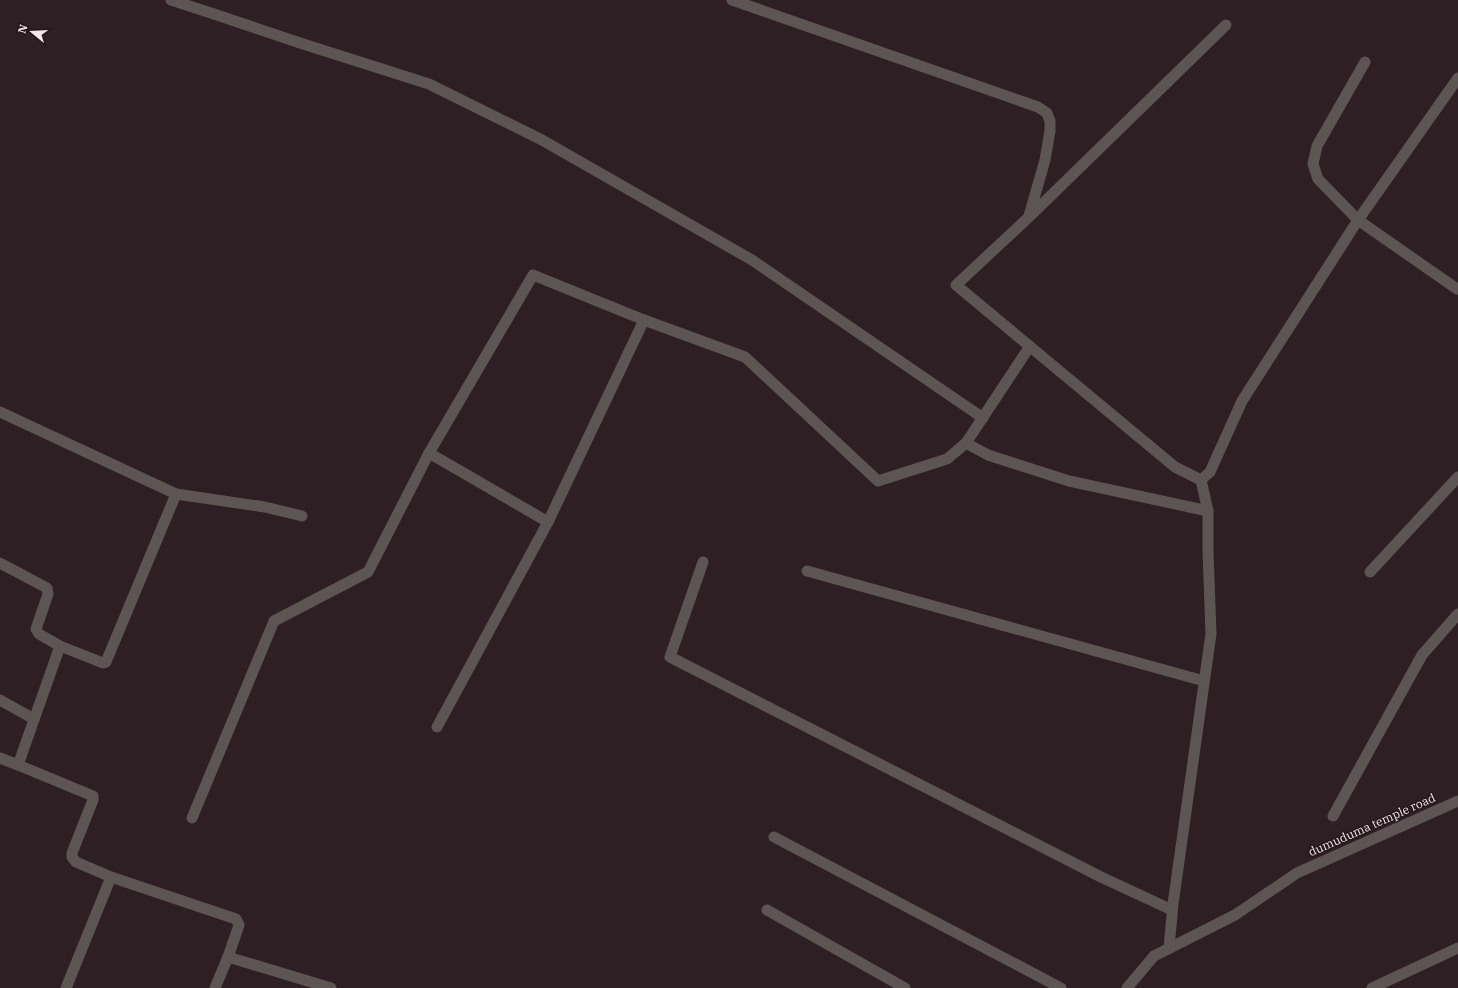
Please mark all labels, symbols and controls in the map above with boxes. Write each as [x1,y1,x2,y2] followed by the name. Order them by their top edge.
[12,12,52,52] north arrow
[14,22,31,35] text: N
[1306,790,1438,859] street label: dumuduma temple road

